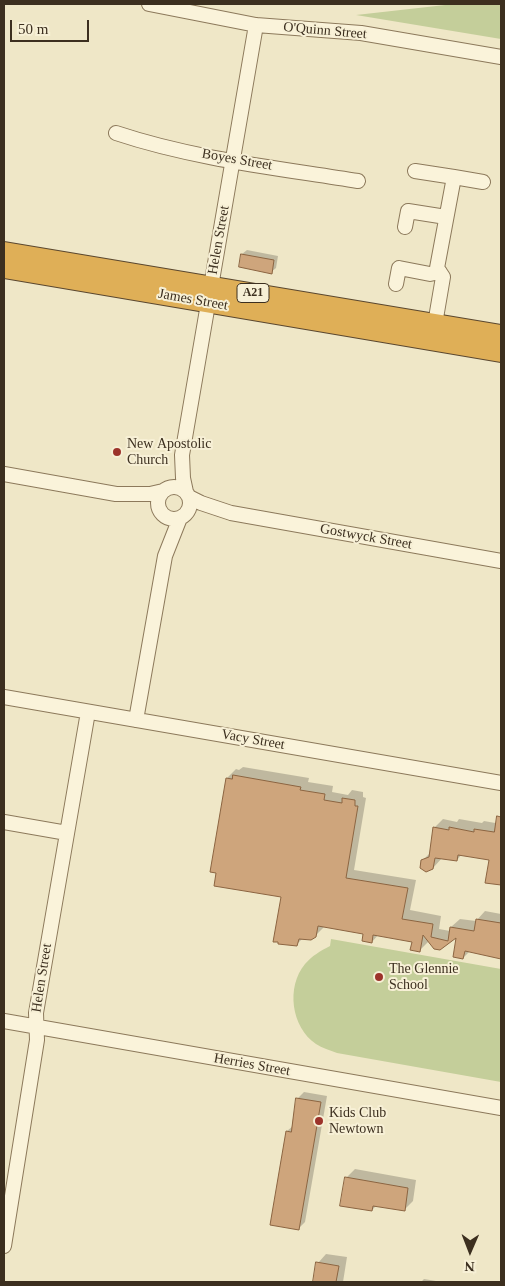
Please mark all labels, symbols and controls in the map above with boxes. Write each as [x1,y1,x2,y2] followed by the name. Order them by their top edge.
[12,10,91,42] scale bar
[283,19,367,43] street label: O'Quinn Street
[18,21,48,37] text: 50 m
[201,146,273,174] street label: Boyes Street
[205,204,233,276] street label: Helen Street
[237,284,269,302] road number: A21
[157,286,229,314] street label: James Street
[127,436,211,468] place label: New Apostolic Church
[111,446,123,458] marker: New Apostolic Church
[319,521,413,553] street label: Gostwyck Street
[220,726,286,754] street label: Vacy Street
[28,942,56,1014] street label: Helen Street
[389,961,459,994] place label: The Glennie School
[373,971,385,983] marker: The Glennie School
[212,1050,292,1080] street label: Herries Street
[329,1105,386,1138] place label: Kids Club Newtown
[313,1115,325,1127] marker: Kids Club Newtown
[445,1226,495,1276] north arrow
[465,1259,475,1274] text: N

